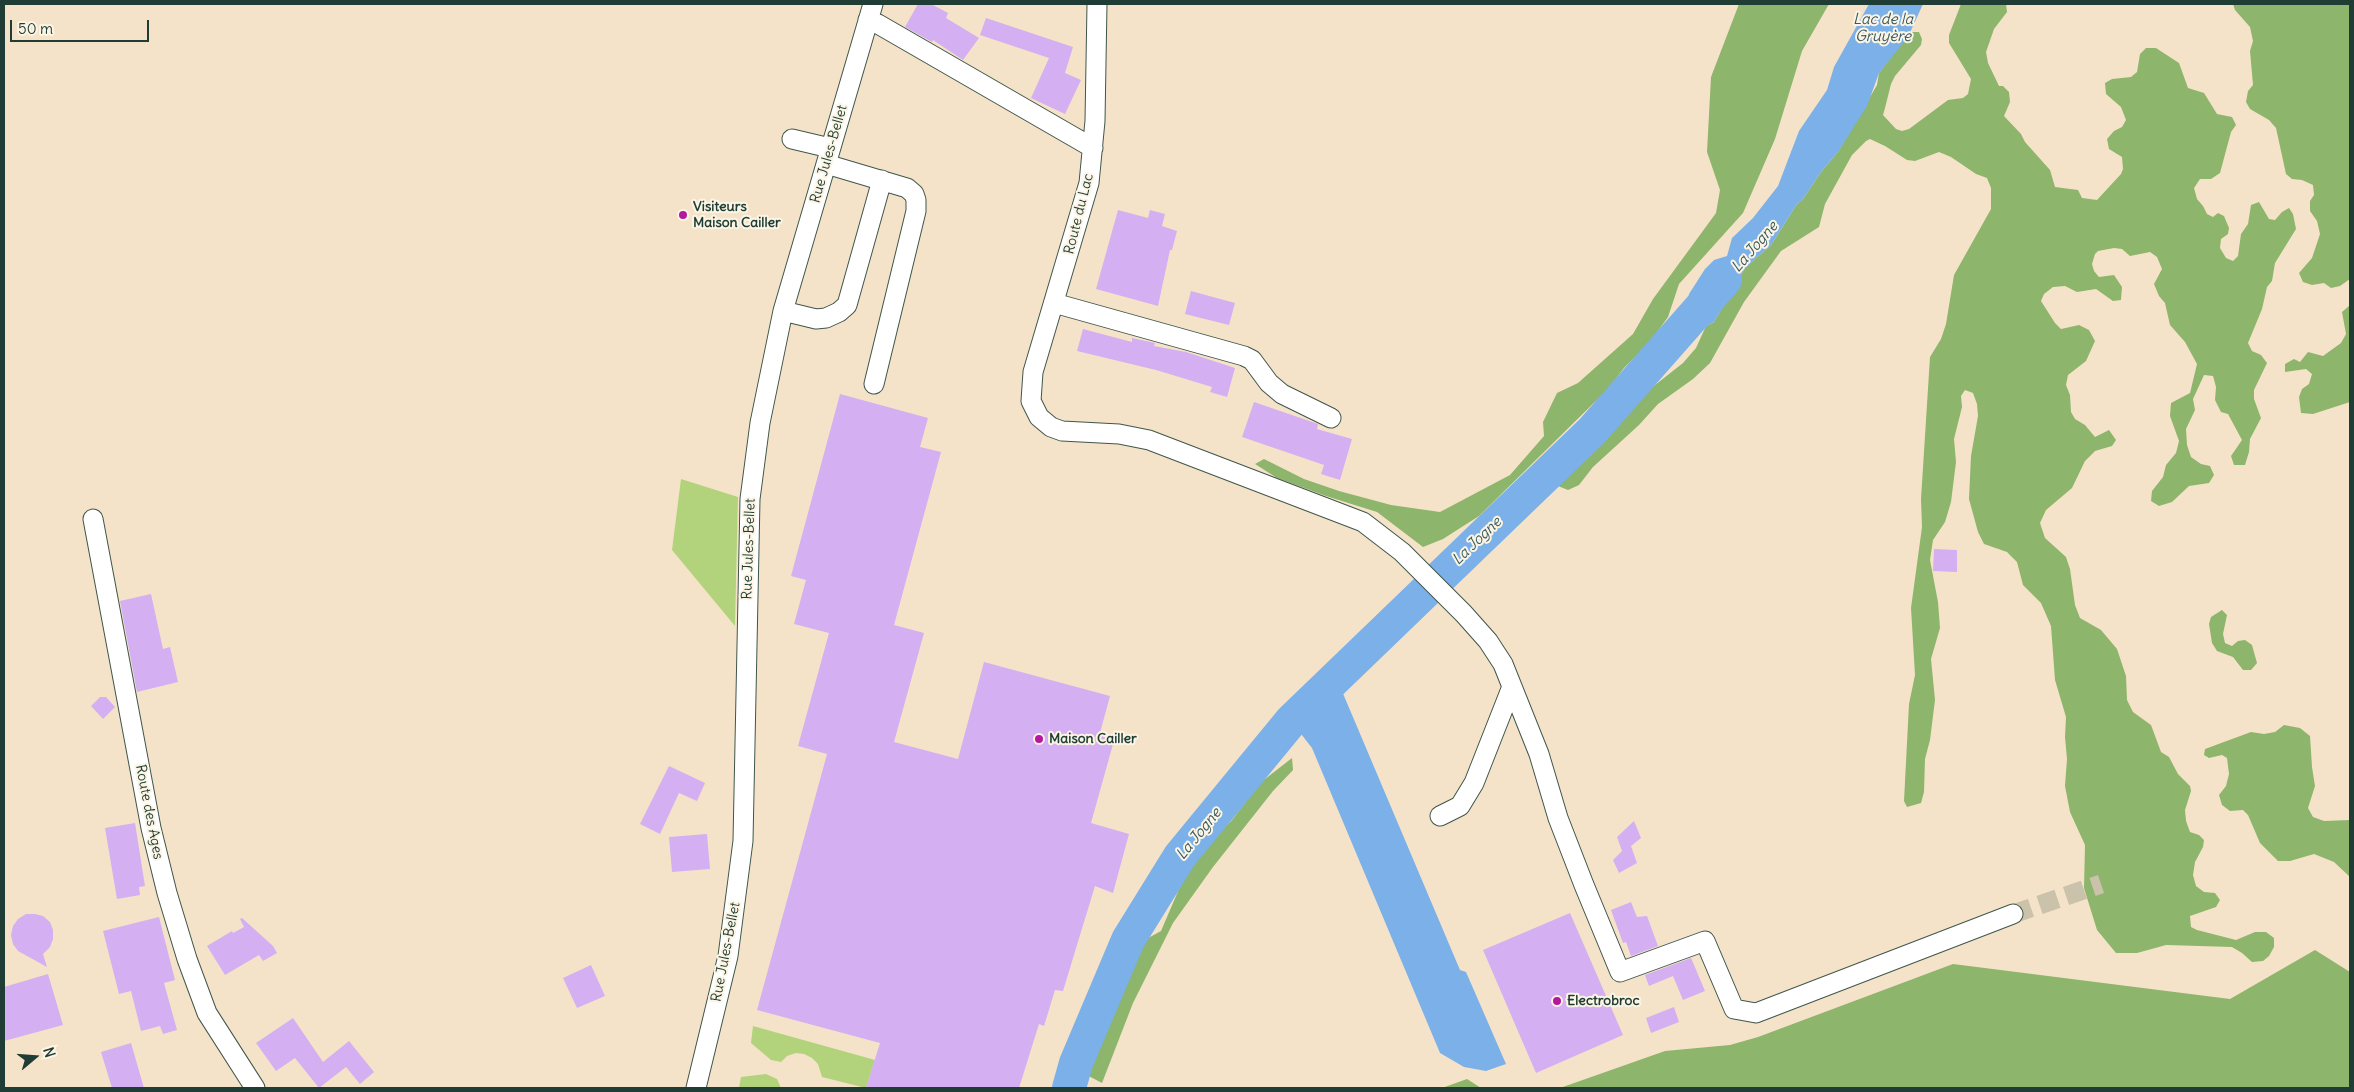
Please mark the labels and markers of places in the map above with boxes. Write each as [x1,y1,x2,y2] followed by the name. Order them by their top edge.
[693,199,781,232] place label: Visiteurs Maison Cailler
[677,209,689,221] marker: Visiteurs Maison Cailler
[1049,731,1137,747] place label: Maison Cailler
[1033,733,1045,745] marker: Maison Cailler
[1567,993,1640,1009] place label: Electrobroc
[1551,995,1563,1007] marker: Electrobroc

